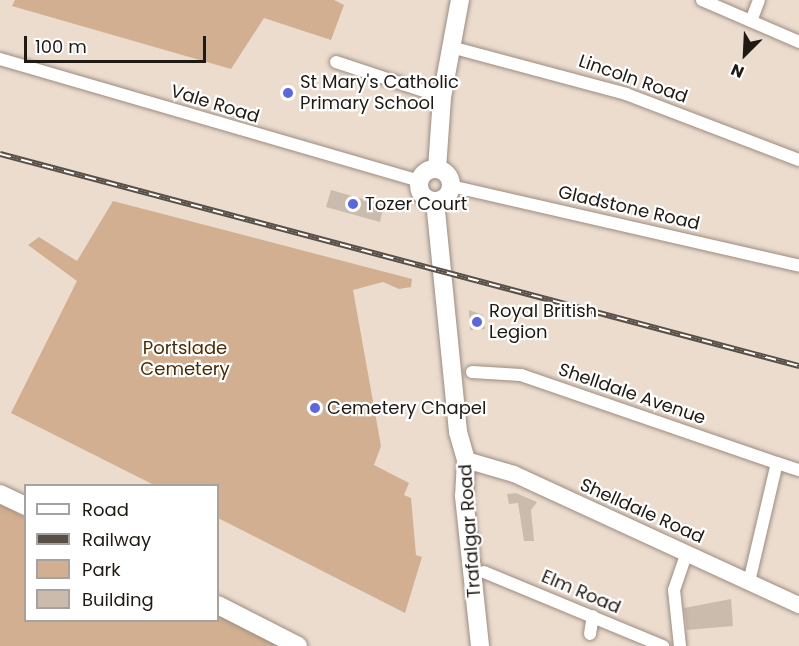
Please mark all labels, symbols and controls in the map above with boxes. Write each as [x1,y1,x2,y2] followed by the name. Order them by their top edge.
[27,24,208,62] scale bar
[715,24,775,84] north arrow
[35,34,87,59] text: 100 m
[576,50,690,108] street label: Lincoln Road
[727,58,748,84] text: N
[300,72,459,115] place label: St Mary's Catholic Primary School
[168,80,262,128] street label: Vale Road
[281,86,295,100] marker: St Mary's Catholic Primary School
[556,181,702,235] street label: Gladstone Road
[365,193,467,215] place label: Tozer Court
[346,197,360,211] marker: Tozer Court
[489,301,597,344] place label: Royal British Legion
[470,315,484,329] marker: Royal British Legion
[140,338,230,380] park label: Portslade Cemetery
[555,359,709,429] street label: Shelldale Avenue
[327,397,486,419] place label: Cemetery Chapel
[308,401,322,415] marker: Cemetery Chapel
[455,464,485,598] street label: Trafalgar Road
[577,474,707,548] street label: Shelldale Road
[24,484,219,622] legend
[82,497,129,522] text: Road
[82,527,151,552] text: Railway
[82,557,121,582] text: Park
[538,566,624,618] street label: Elm Road
[82,587,154,612] text: Building

